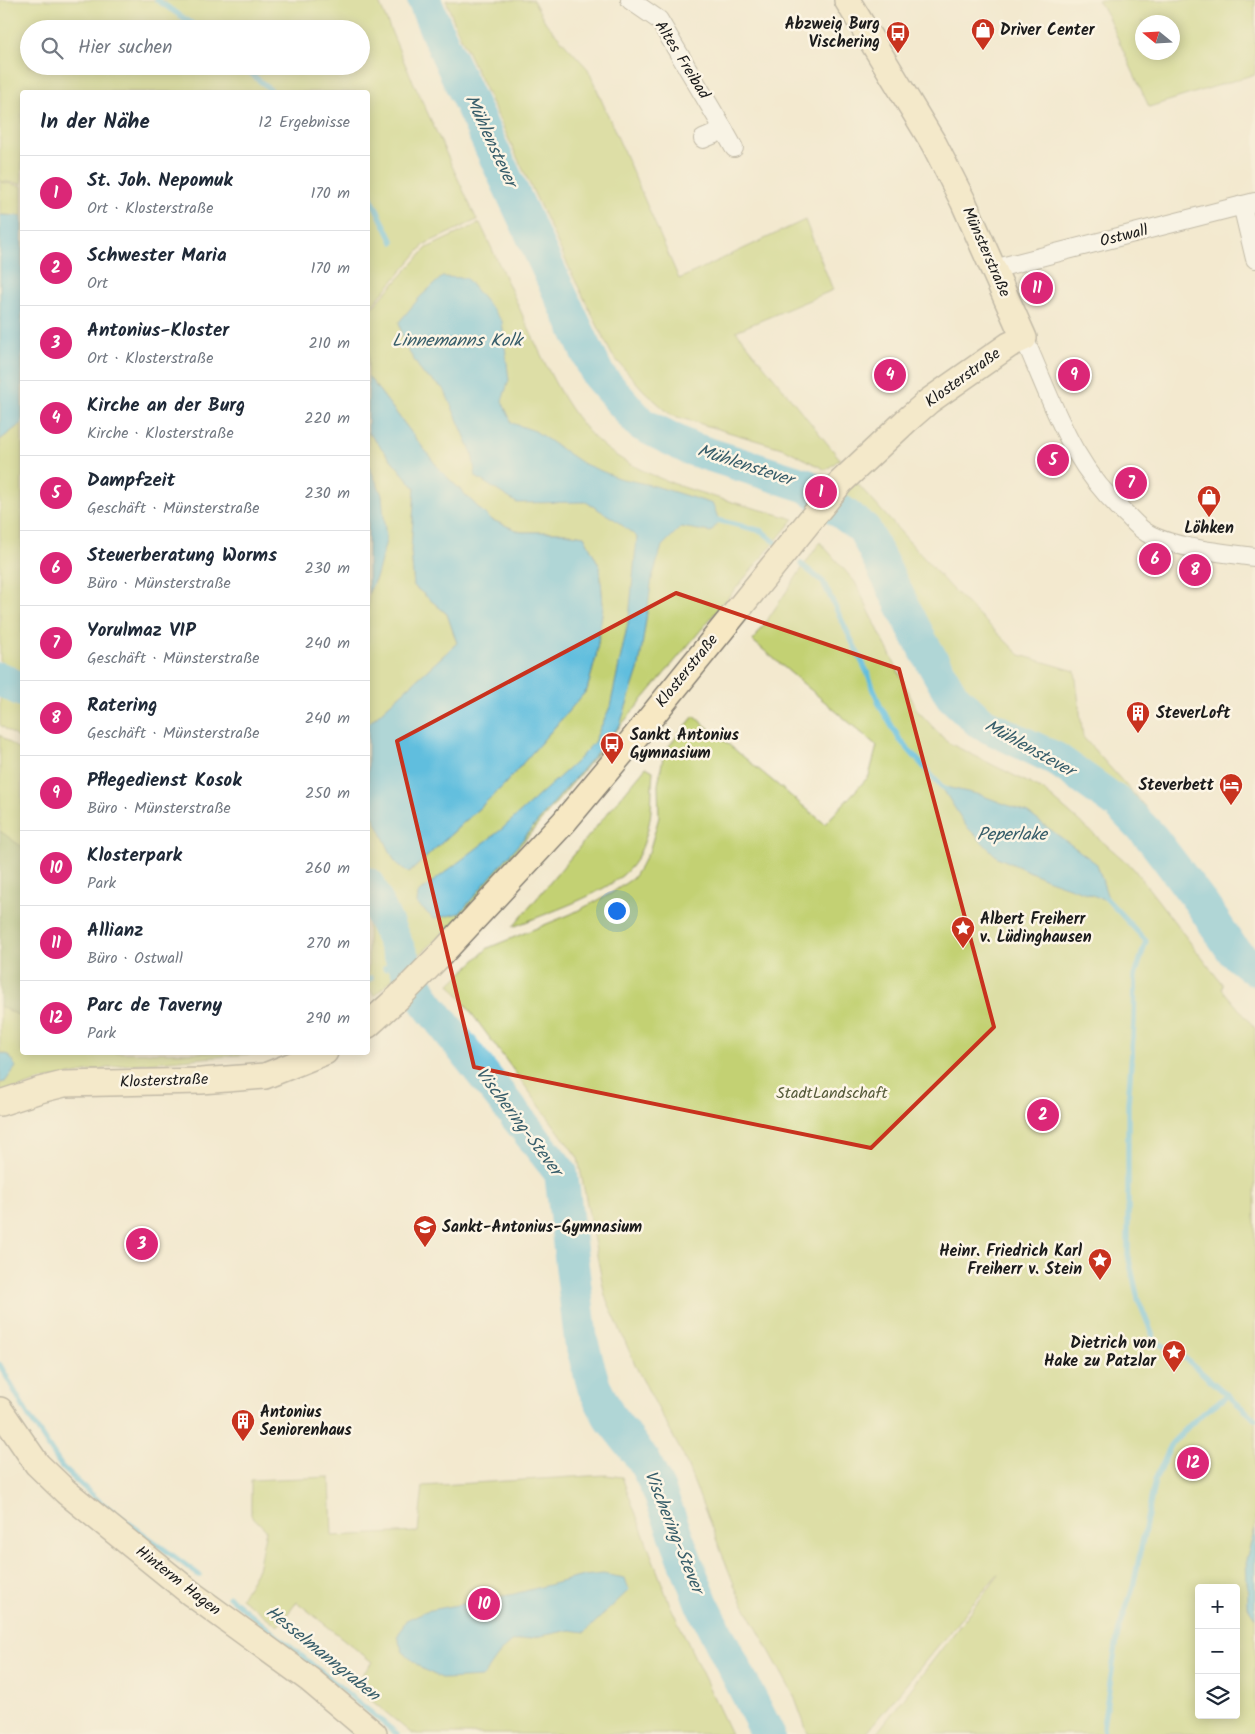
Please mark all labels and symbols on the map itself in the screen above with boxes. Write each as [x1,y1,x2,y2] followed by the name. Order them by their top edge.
[785,12,880,55] place label: Abzweig Burg Vischering
[1135,15,1180,60] north arrow
[648,16,717,105] street label: Altes Freibad
[970,17,996,51] shop icon: Driver Center
[1000,18,1096,43] place label: Driver Center
[885,20,911,54] bus stop icon: Abzweig Burg Vischering
[456,90,526,196] water label: Mühlenstever
[955,203,1017,301] street label: Münsterstraße
[1097,218,1151,254] street label: Ostwall
[1021,269,1053,307] pin: 11
[392,327,524,356] water label: Linnemanns Kolk
[920,342,1006,414] street label: Klosterstraße
[874,356,906,394] pin: 4
[1058,356,1090,394] pin: 9
[693,437,800,496] water label: Mühlenstever
[1037,441,1069,479] pin: 5
[1115,464,1147,502] pin: 7
[805,473,837,511] pin: 1
[1196,484,1222,518] shop icon: Löhken
[1184,516,1234,541] place label: Löhken
[1139,540,1171,578] pin: 6
[1179,551,1211,589] pin: 8
[649,629,725,713] street label: Klosterstraße
[1125,700,1151,734] building icon: SteverLoft
[1156,701,1231,726] place label: SteverLoft
[979,712,1083,788] water label: Mühlenstever
[630,723,739,766] place label: Sankt Antonius Gymnasium
[599,731,625,765] bus stop icon: Sankt Antonius Gymnasium
[1218,772,1244,806] hotel icon: Steverbett
[1138,773,1215,798] place label: Steverbett
[977,821,1049,850] water label: Peperlake
[604,898,630,924] your location
[980,907,1092,950] place label: Albert Freiherr v. Lüdinghausen
[950,915,976,949] place icon: Albert Freiherr v. Lüdinghausen
[467,1061,571,1186] water label: Vischering-Stever
[119,1067,209,1095] street label: Klosterstraße
[776,1081,888,1106] park label: StadtLandschaft
[1027,1096,1059,1134] pin: 2
[412,1214,438,1248] school or university icon: Sankt-Antonius-Gymnasium
[442,1215,642,1240] place label: Sankt-Antonius-Gymnasium
[126,1225,158,1263] pin: 3
[939,1239,1083,1282] place label: Heinr. Friedrich Karl Freiherr v. Stein
[1087,1247,1113,1281] place icon: Heinr. Friedrich Karl Freiherr v. Stein
[1044,1331,1157,1374] place label: Dietrich von Hake zu Patzlar
[1161,1339,1187,1373] place icon: Dietrich von Hake zu Patzlar
[260,1400,352,1443] place label: Antonius Seniorenhaus
[230,1408,256,1442] building icon: Antonius Seniorenhaus
[1177,1444,1209,1482] pin: 12
[635,1466,712,1602] water label: Vischering-Stever
[130,1540,226,1622] street label: Hinterm Hagen
[468,1585,500,1623] pin: 10
[258,1599,387,1710] water label: Hesselmanngraben

